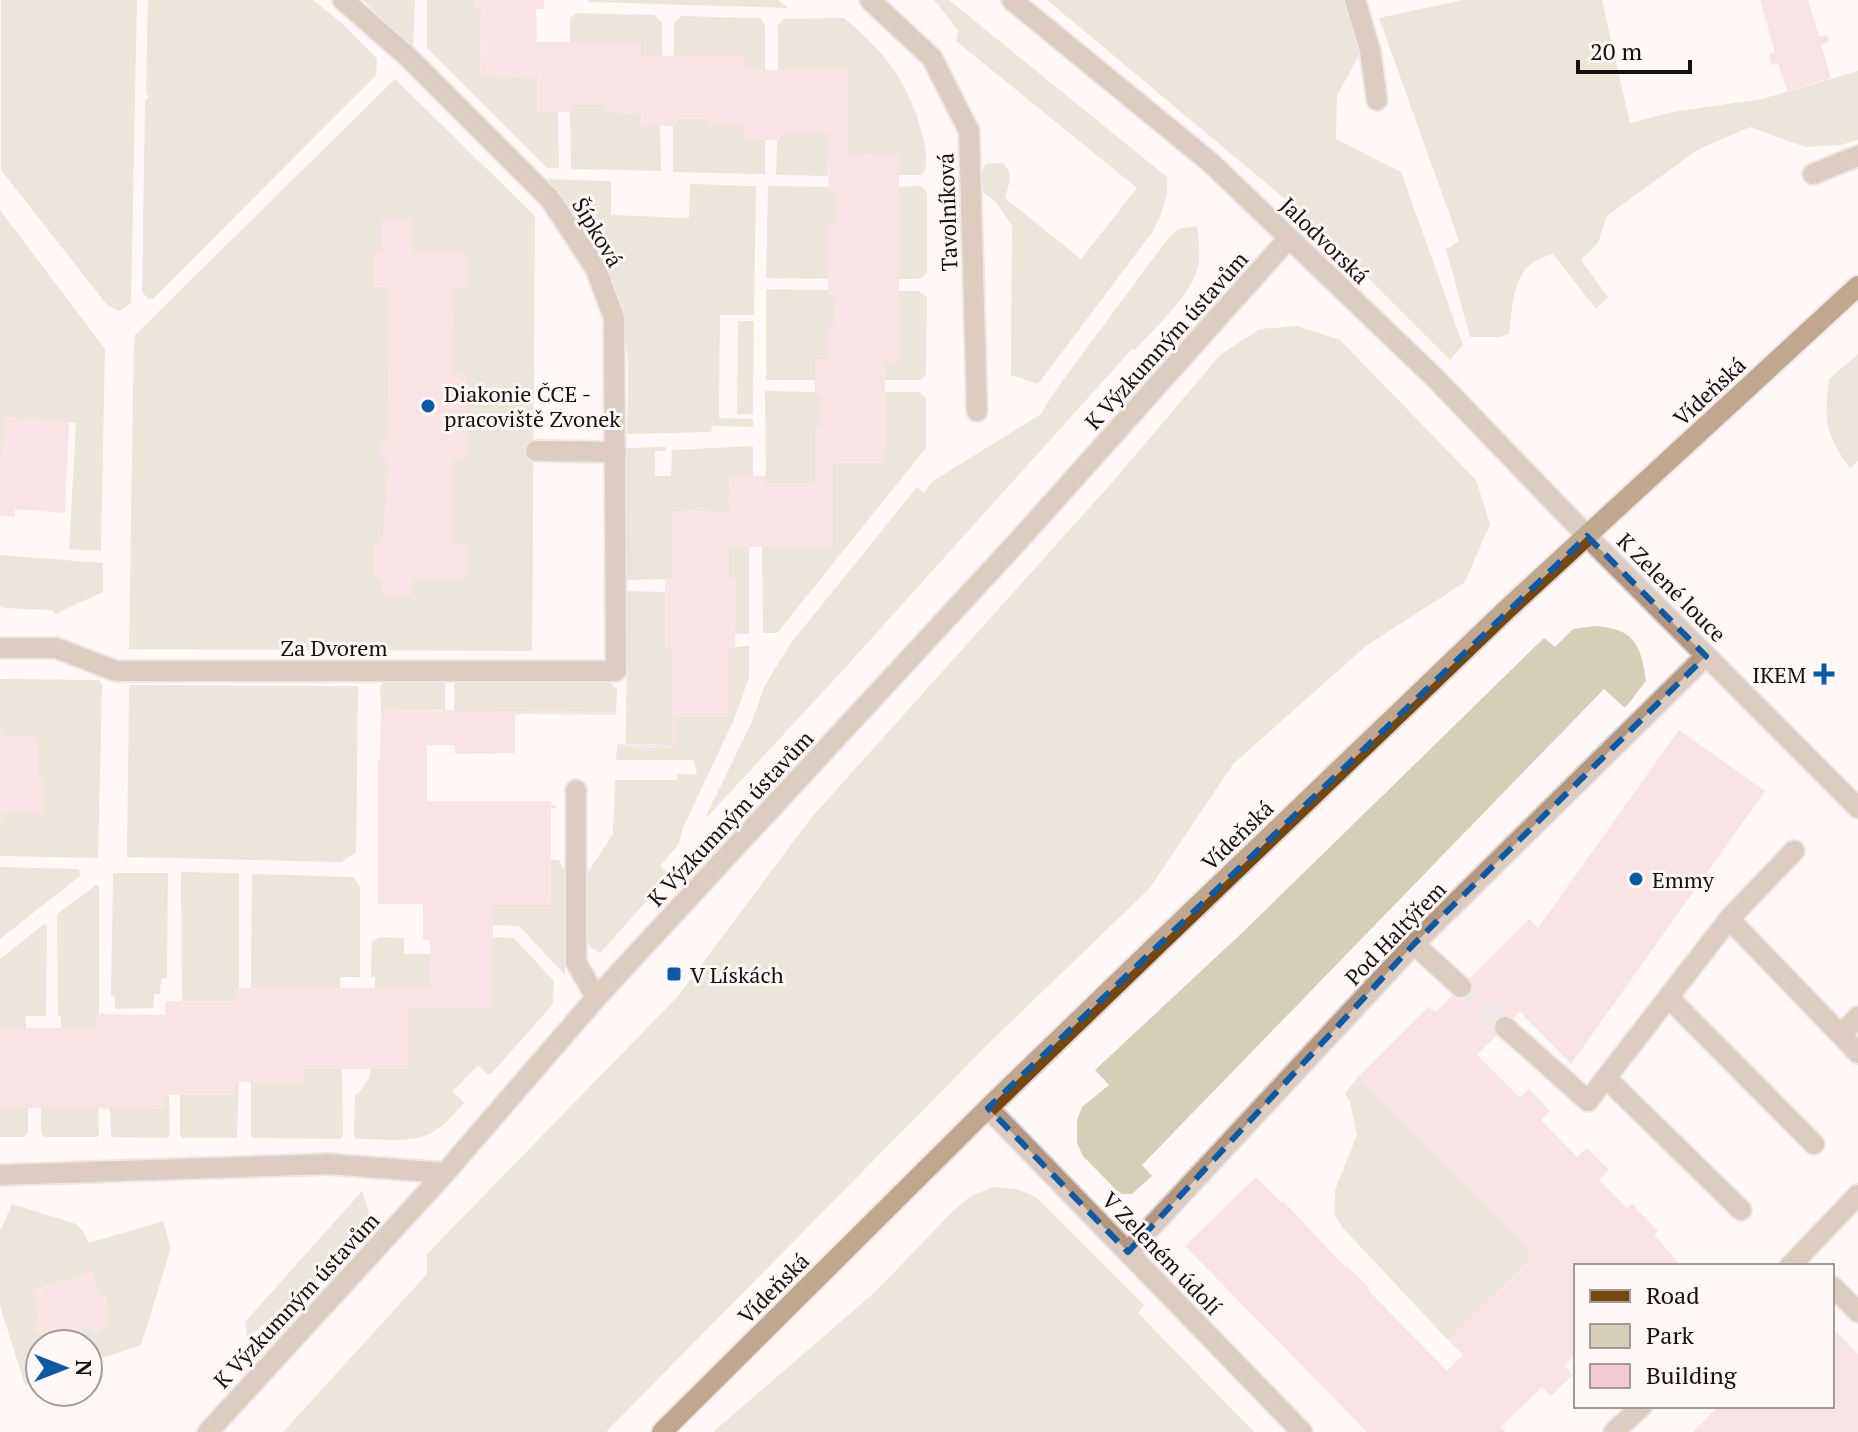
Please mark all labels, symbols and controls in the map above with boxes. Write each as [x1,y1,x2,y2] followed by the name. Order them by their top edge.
[1578,24,1690,74] scale bar
[1590,35,1642,67] text: 20 m
[930,152,964,272] street label: Tavolníková
[1274,190,1376,290] street label: Jalodvorská
[566,192,630,272] street label: Šípková
[1078,245,1254,435] street label: K Výzkumným ústavům
[1667,350,1751,432] street label: Vídeňská
[444,379,621,433] place label: Diakonie ČCE - pracoviště Zvonek
[419,397,437,415] marker: Diakonie ČCE - pracoviště Zvonek
[1611,526,1733,648] street label: K Zelené louce
[281,633,387,662] street label: Za Dvorem
[1752,660,1806,689] place label: IKEM
[1813,663,1835,685] marker: IKEM
[641,724,819,912] street label: K Výzkumným ústavům
[1195,794,1279,876] street label: Vídeňská
[1652,865,1715,894] place label: Emmy
[1627,870,1645,888] marker: Emmy
[1338,875,1452,991] street label: Pod Haltýřem
[690,960,784,989] place label: V Lískách
[665,965,683,983] marker: V Lískách
[1096,1185,1228,1321] street label: V Zeleném údolí
[207,1206,385,1394] street label: K Výzkumným ústavům
[731,1246,815,1330] street label: Vídeňská
[1574,1264,1834,1408] legend
[1646,1279,1700,1311] text: Road
[1646,1319,1695,1351] text: Park
[24,1328,104,1408] north arrow
[1646,1359,1737,1391] text: Building
[70,1360,99,1377] text: N

